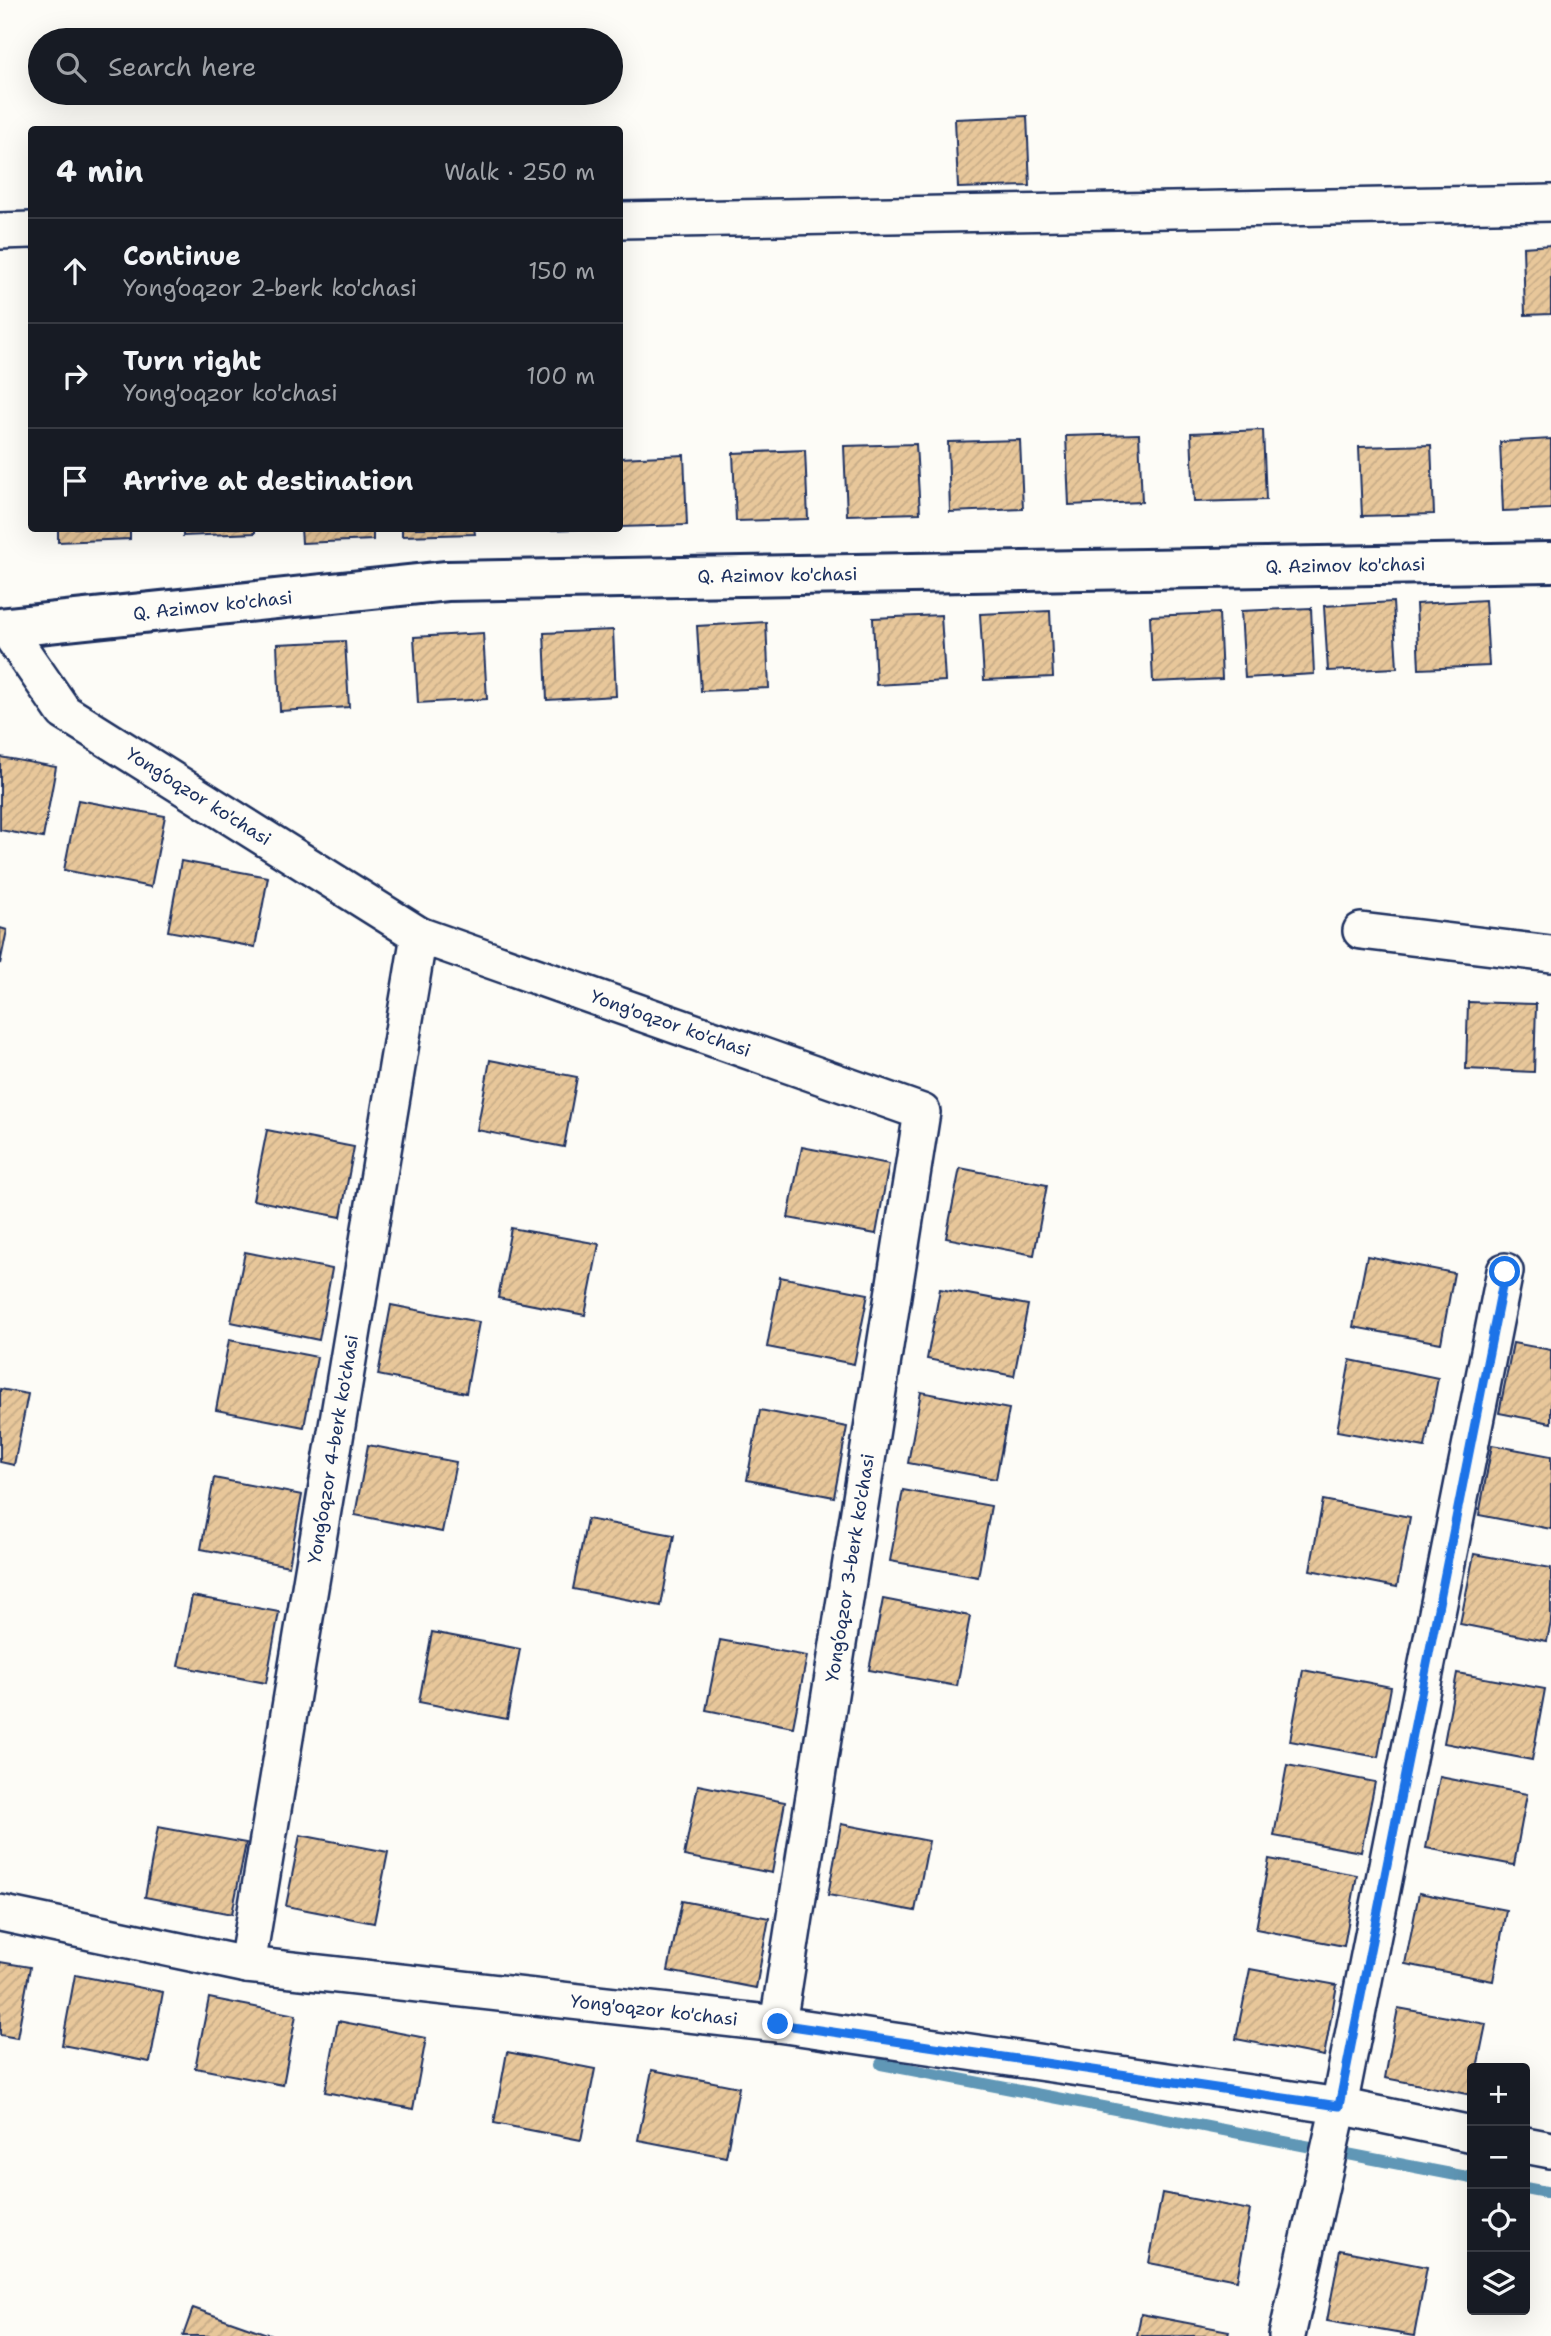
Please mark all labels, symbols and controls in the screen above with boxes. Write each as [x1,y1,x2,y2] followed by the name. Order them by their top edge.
[28,28,623,105] search box
[52,48,90,86] icon: search
[108,49,257,84] text: Search here
[56,151,143,192] text: 4 min
[444,157,595,187] text: Walk · 250 m
[123,238,241,273] text: Continue
[56,252,94,290] icon: ahead
[528,256,595,286] text: 150 m
[123,273,417,303] text: Yong‘oqzor 2-berk ko'chasi
[123,343,261,378] text: Turn right
[56,357,94,395] icon: right
[526,361,595,391] text: 100 m
[123,378,338,408] text: Yong'oqzor ko'chasi
[56,462,94,500] icon: arrive
[123,463,413,498] text: Arrive at destination
[1265,552,1426,579] street label: Q. Azimov ko'chasi
[697,562,858,589] street label: Q. Azimov ko'chasi
[132,585,294,626] street label: Q. Azimov ko'chasi
[122,742,276,851] street label: Yong‘oqzor ko'chasi
[587,984,754,1063] street label: Yong'oqzor ko'chasi
[1489,1256,1520,1287] route start
[302,1333,364,1565] street label: Yong‘oqzor 4-berk ko'chasi
[820,1452,880,1684] street label: Yong‘oqzor 3-berk ko'chasi
[569,1989,739,2031] street label: Yong'oqzor ko'chasi
[762,2008,793,2039] route end
[1467,2063,1530,2315] map controls
[1467,2063,1530,2126] button: +
[1467,2126,1530,2189] button: −
[1467,2189,1530,2252] button: locate
[1467,2252,1530,2315] button: layers

